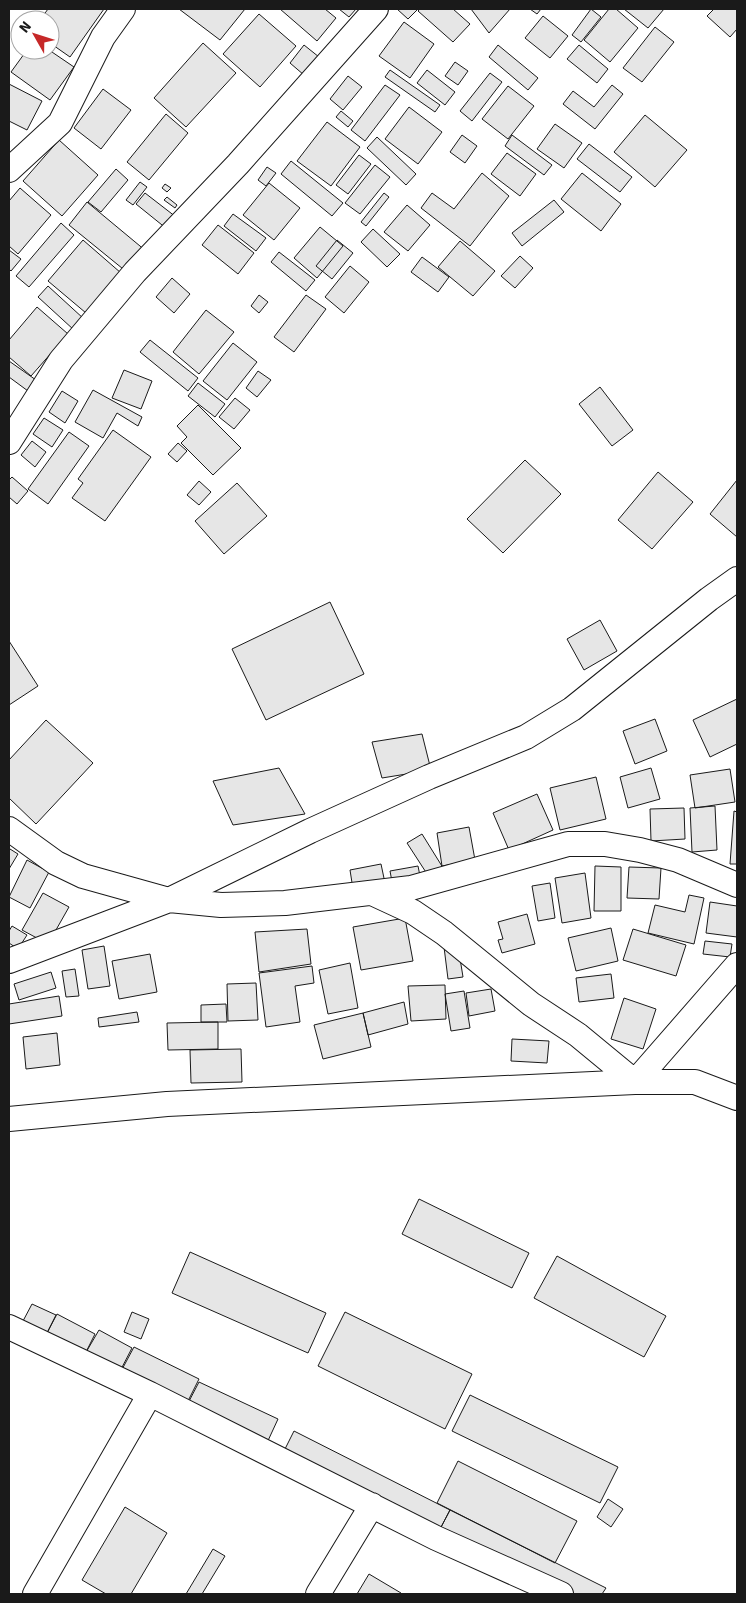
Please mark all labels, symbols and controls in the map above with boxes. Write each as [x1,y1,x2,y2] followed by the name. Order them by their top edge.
[10,10,60,60] north arrow
[16,18,35,36] text: N

